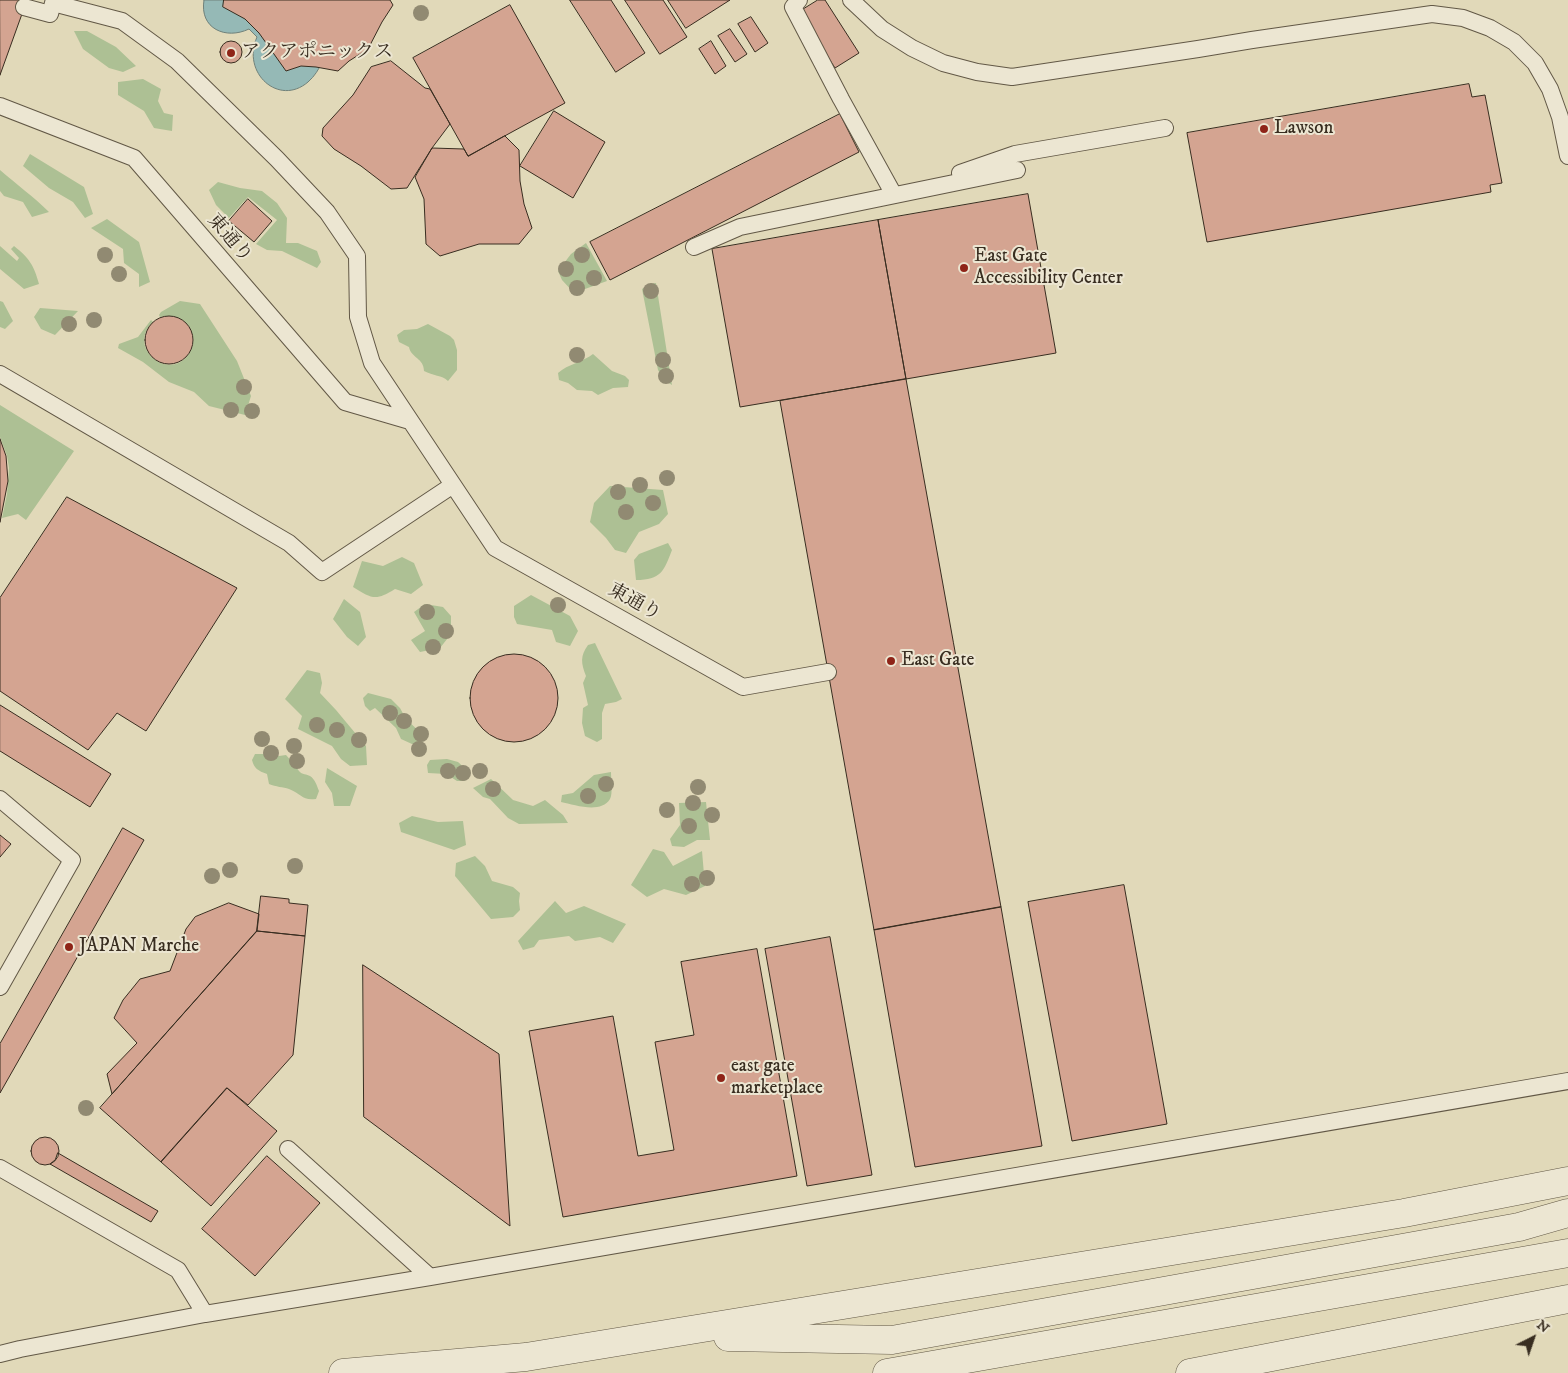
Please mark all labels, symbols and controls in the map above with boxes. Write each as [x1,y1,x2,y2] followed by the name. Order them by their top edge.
[241,42,393,64] place label: アクアポニックス
[225,47,237,59] marker: アクアポニックス
[1274,118,1333,140] place label: Lawson
[1258,123,1270,135] marker: Lawson
[202,210,256,268] street label: 東通り
[974,246,1123,290] place label: East Gate Accessibility Center
[958,262,970,274] marker: East Gate Accessibility Center
[604,579,664,627] street label: 東通り
[901,650,974,672] place label: East Gate
[885,655,897,667] marker: East Gate
[79,936,199,958] place label: JAPAN Marche
[63,941,75,953] marker: JAPAN Marche
[731,1056,823,1100] place label: east gate marketplace
[715,1072,727,1084] marker: east gate marketplace
[1508,1313,1558,1363] north arrow
[1533,1316,1553,1337] text: N

